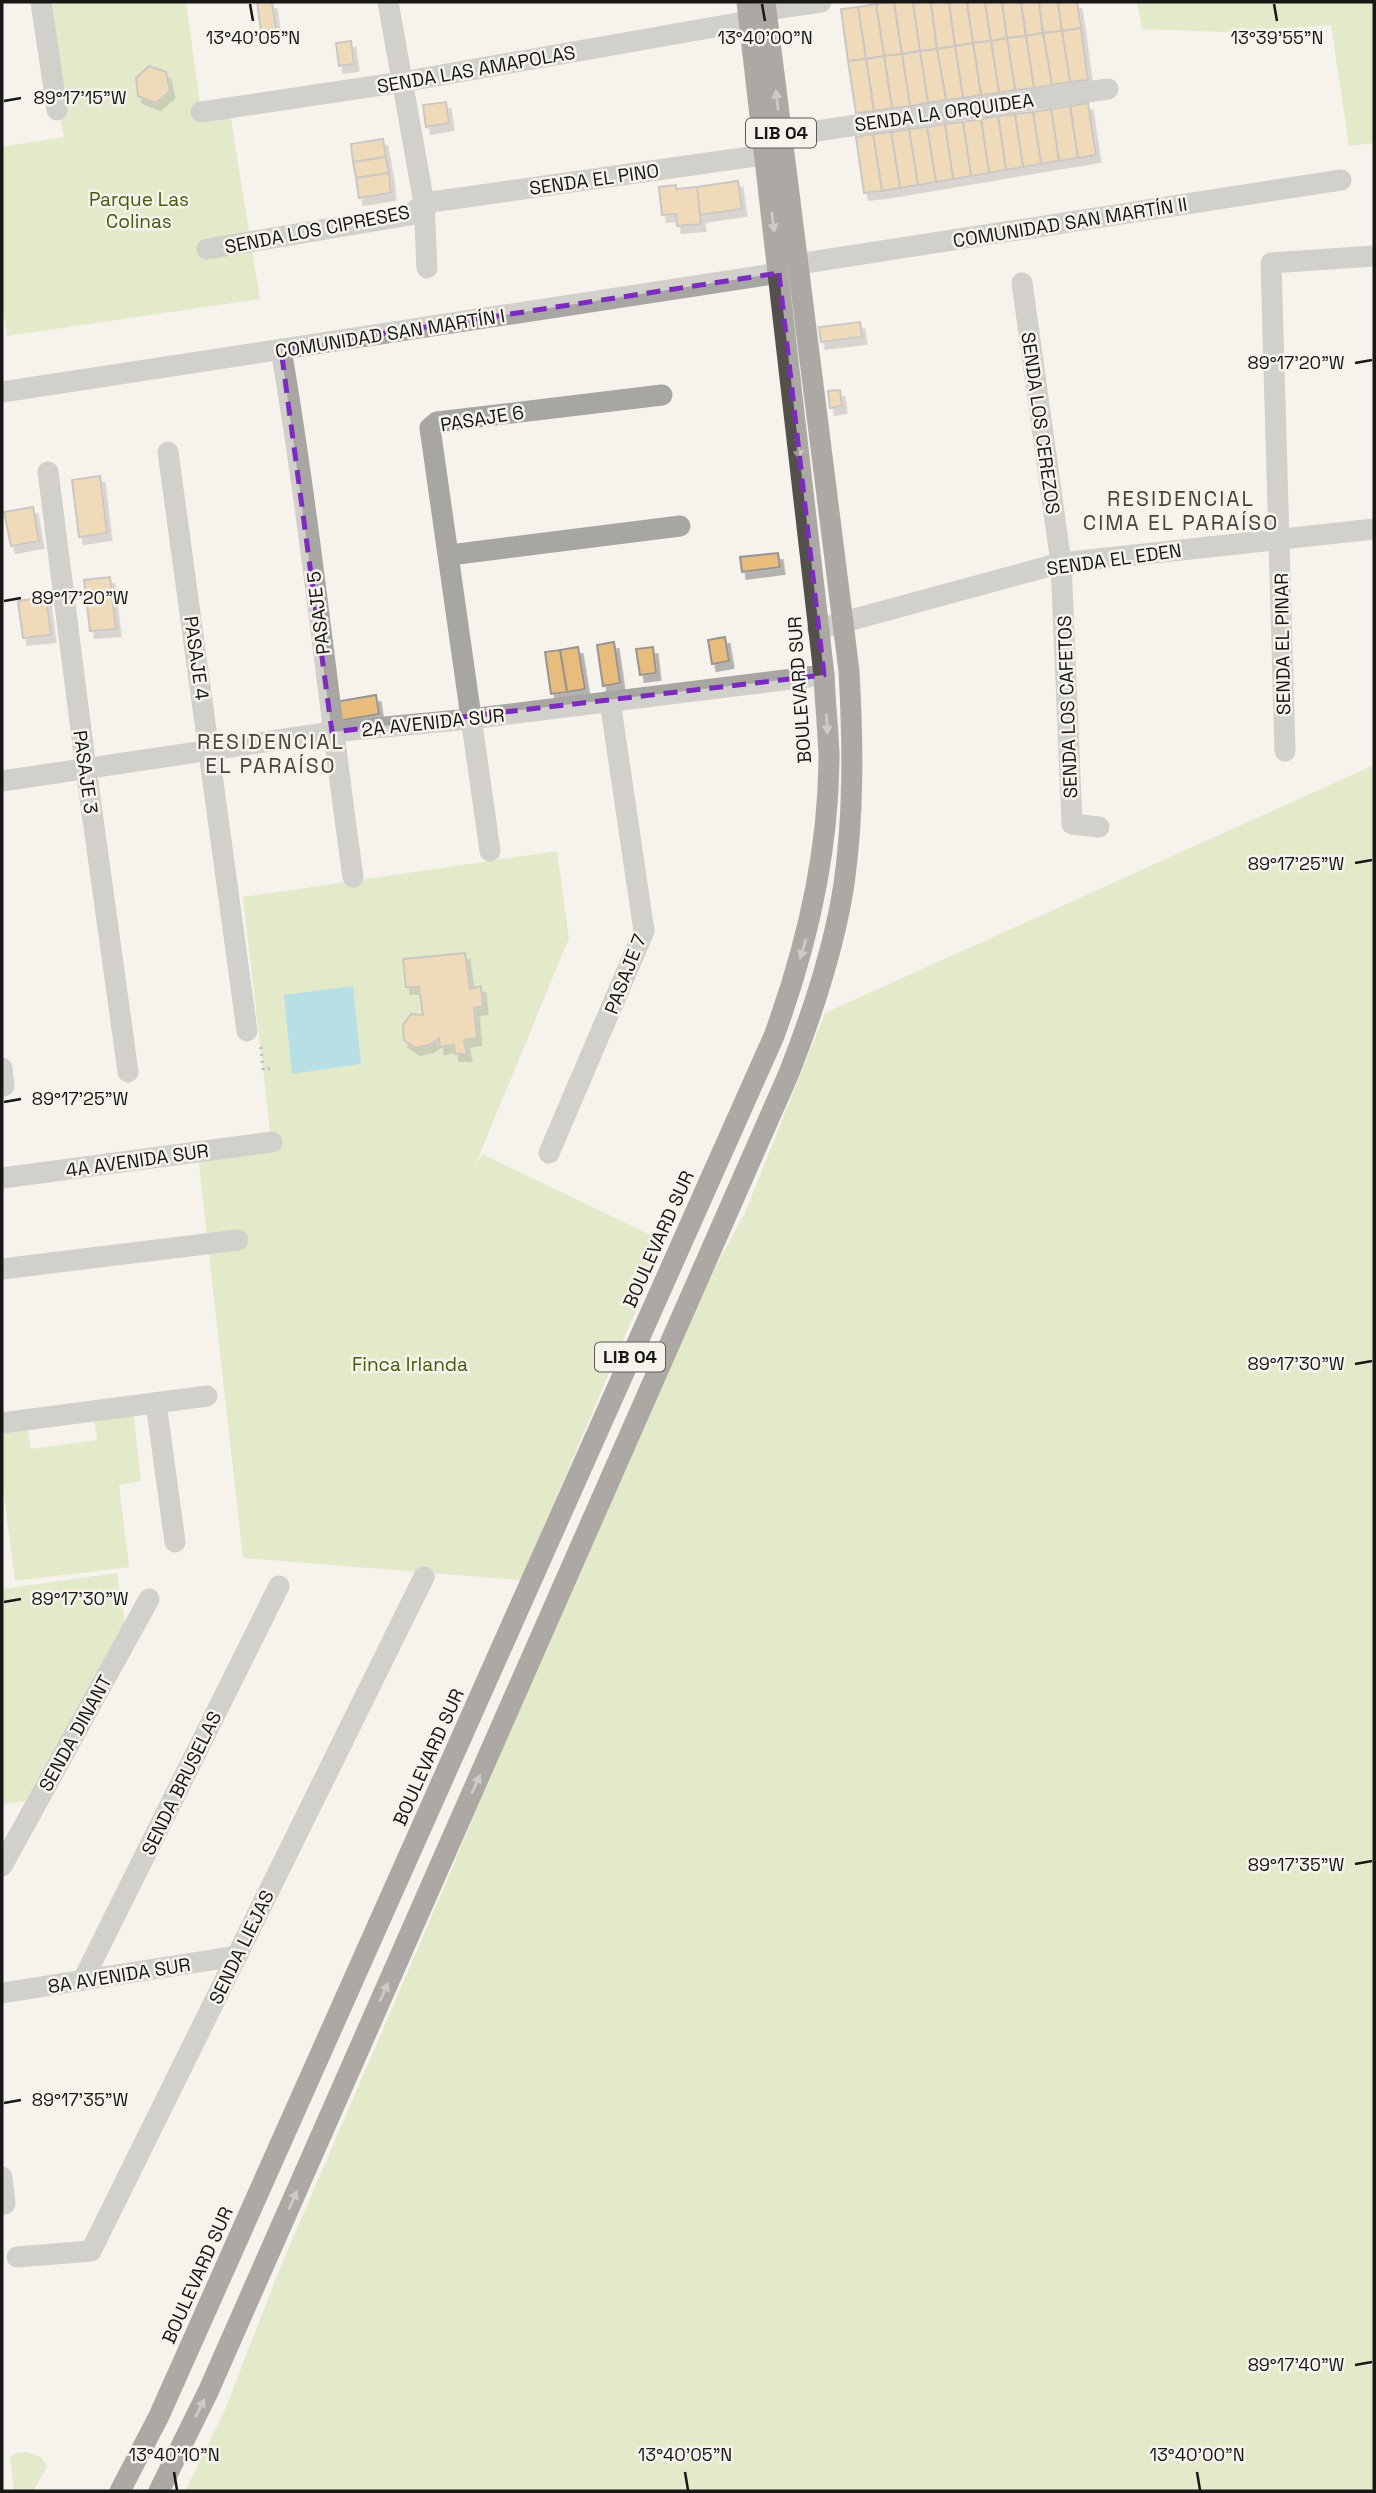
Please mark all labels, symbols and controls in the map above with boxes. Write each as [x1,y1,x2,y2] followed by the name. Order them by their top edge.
[206,26,300,49] text: 13°40'05"N
[717,26,813,49] text: 13°40'00"N
[1231,26,1323,49] text: 13°39'55"N
[375,40,577,99] street label: SENDA LAS AMAPOLAS
[34,86,127,109] text: 89°17'15"W
[771,88,782,110] one-way arrow
[853,88,1035,137] street label: SENDA LA ORQUIDEA
[746,118,816,148] road number: LIB 04
[528,158,661,201] street label: SENDA EL PINO
[89,187,189,234] park label: Parque Las Colinas
[951,192,1189,253] street label: COMUNIDAD SAN MARTÍN II
[222,199,412,260] street label: SENDA LOS CIPRESES
[767,212,778,234] one-way arrow
[273,303,507,364] street label: COMUNIDAD SAN MARTÍN I
[1015,330,1066,516] street label: SENDA LOS CEREZOS
[1247,351,1345,374] text: 89°17'20"W
[438,400,526,437] street label: PASAJE 6
[793,438,804,460] one-way arrow
[1083,485,1279,536] district label: RESIDENCIAL CIMA EL PARAÍSO
[1045,538,1183,581] street label: SENDA EL EDEN
[301,570,336,656] street label: PASAJE 5
[1269,573,1296,715] street label: SENDA EL PINAR
[31,586,129,609] text: 89°17'20"W
[178,614,215,702] street label: PASAJE 4
[1052,615,1083,799] street label: SENDA LOS CAFETOS
[782,616,817,764] street label: BOULEVARD SUR
[360,703,506,742] street label: 2A AVENIDA SUR
[821,713,832,735] one-way arrow
[197,728,345,779] district label: RESIDENCIAL EL PARAÍSO
[67,729,104,815] street label: PASAJE 3
[1248,852,1344,875] text: 89°17'25"W
[599,931,652,1018] street label: PASAJE 7
[797,938,807,959] one-way arrow
[32,1087,128,1110] text: 89°17'25"W
[64,1138,210,1183] street label: 4A AVENIDA SUR
[617,1167,700,1312] street label: BOULEVARD SUR
[595,1342,665,1372] road number: LIB 04
[352,1352,468,1377] park label: Finca Irlanda
[1247,1352,1345,1375] text: 89°17'30"W
[31,1587,129,1610] text: 89°17'30"W
[33,1671,118,1796] street label: SENDA DINANT
[387,1685,470,1830] street label: BOULEVARD SUR
[136,1707,227,1859] street label: SENDA BRUSELAS
[470,1774,482,1794] one-way arrow
[1248,1853,1344,1876] text: 89°17'35"W
[203,1886,280,2008] street label: SENDA LIEJAS
[46,1952,192,1999] street label: 8A AVENIDA SUR
[378,1982,390,2002] one-way arrow
[32,2088,128,2111] text: 89°17'35"W
[287,2190,299,2210] one-way arrow
[156,2203,239,2348] street label: BOULEVARD SUR
[1248,2353,1345,2376] text: 89°17'40"W
[195,2398,206,2418] one-way arrow
[128,2443,220,2466] text: 13°40'10"N
[638,2443,732,2466] text: 13°40'05"N
[1149,2443,1245,2466] text: 13°40'00"N

